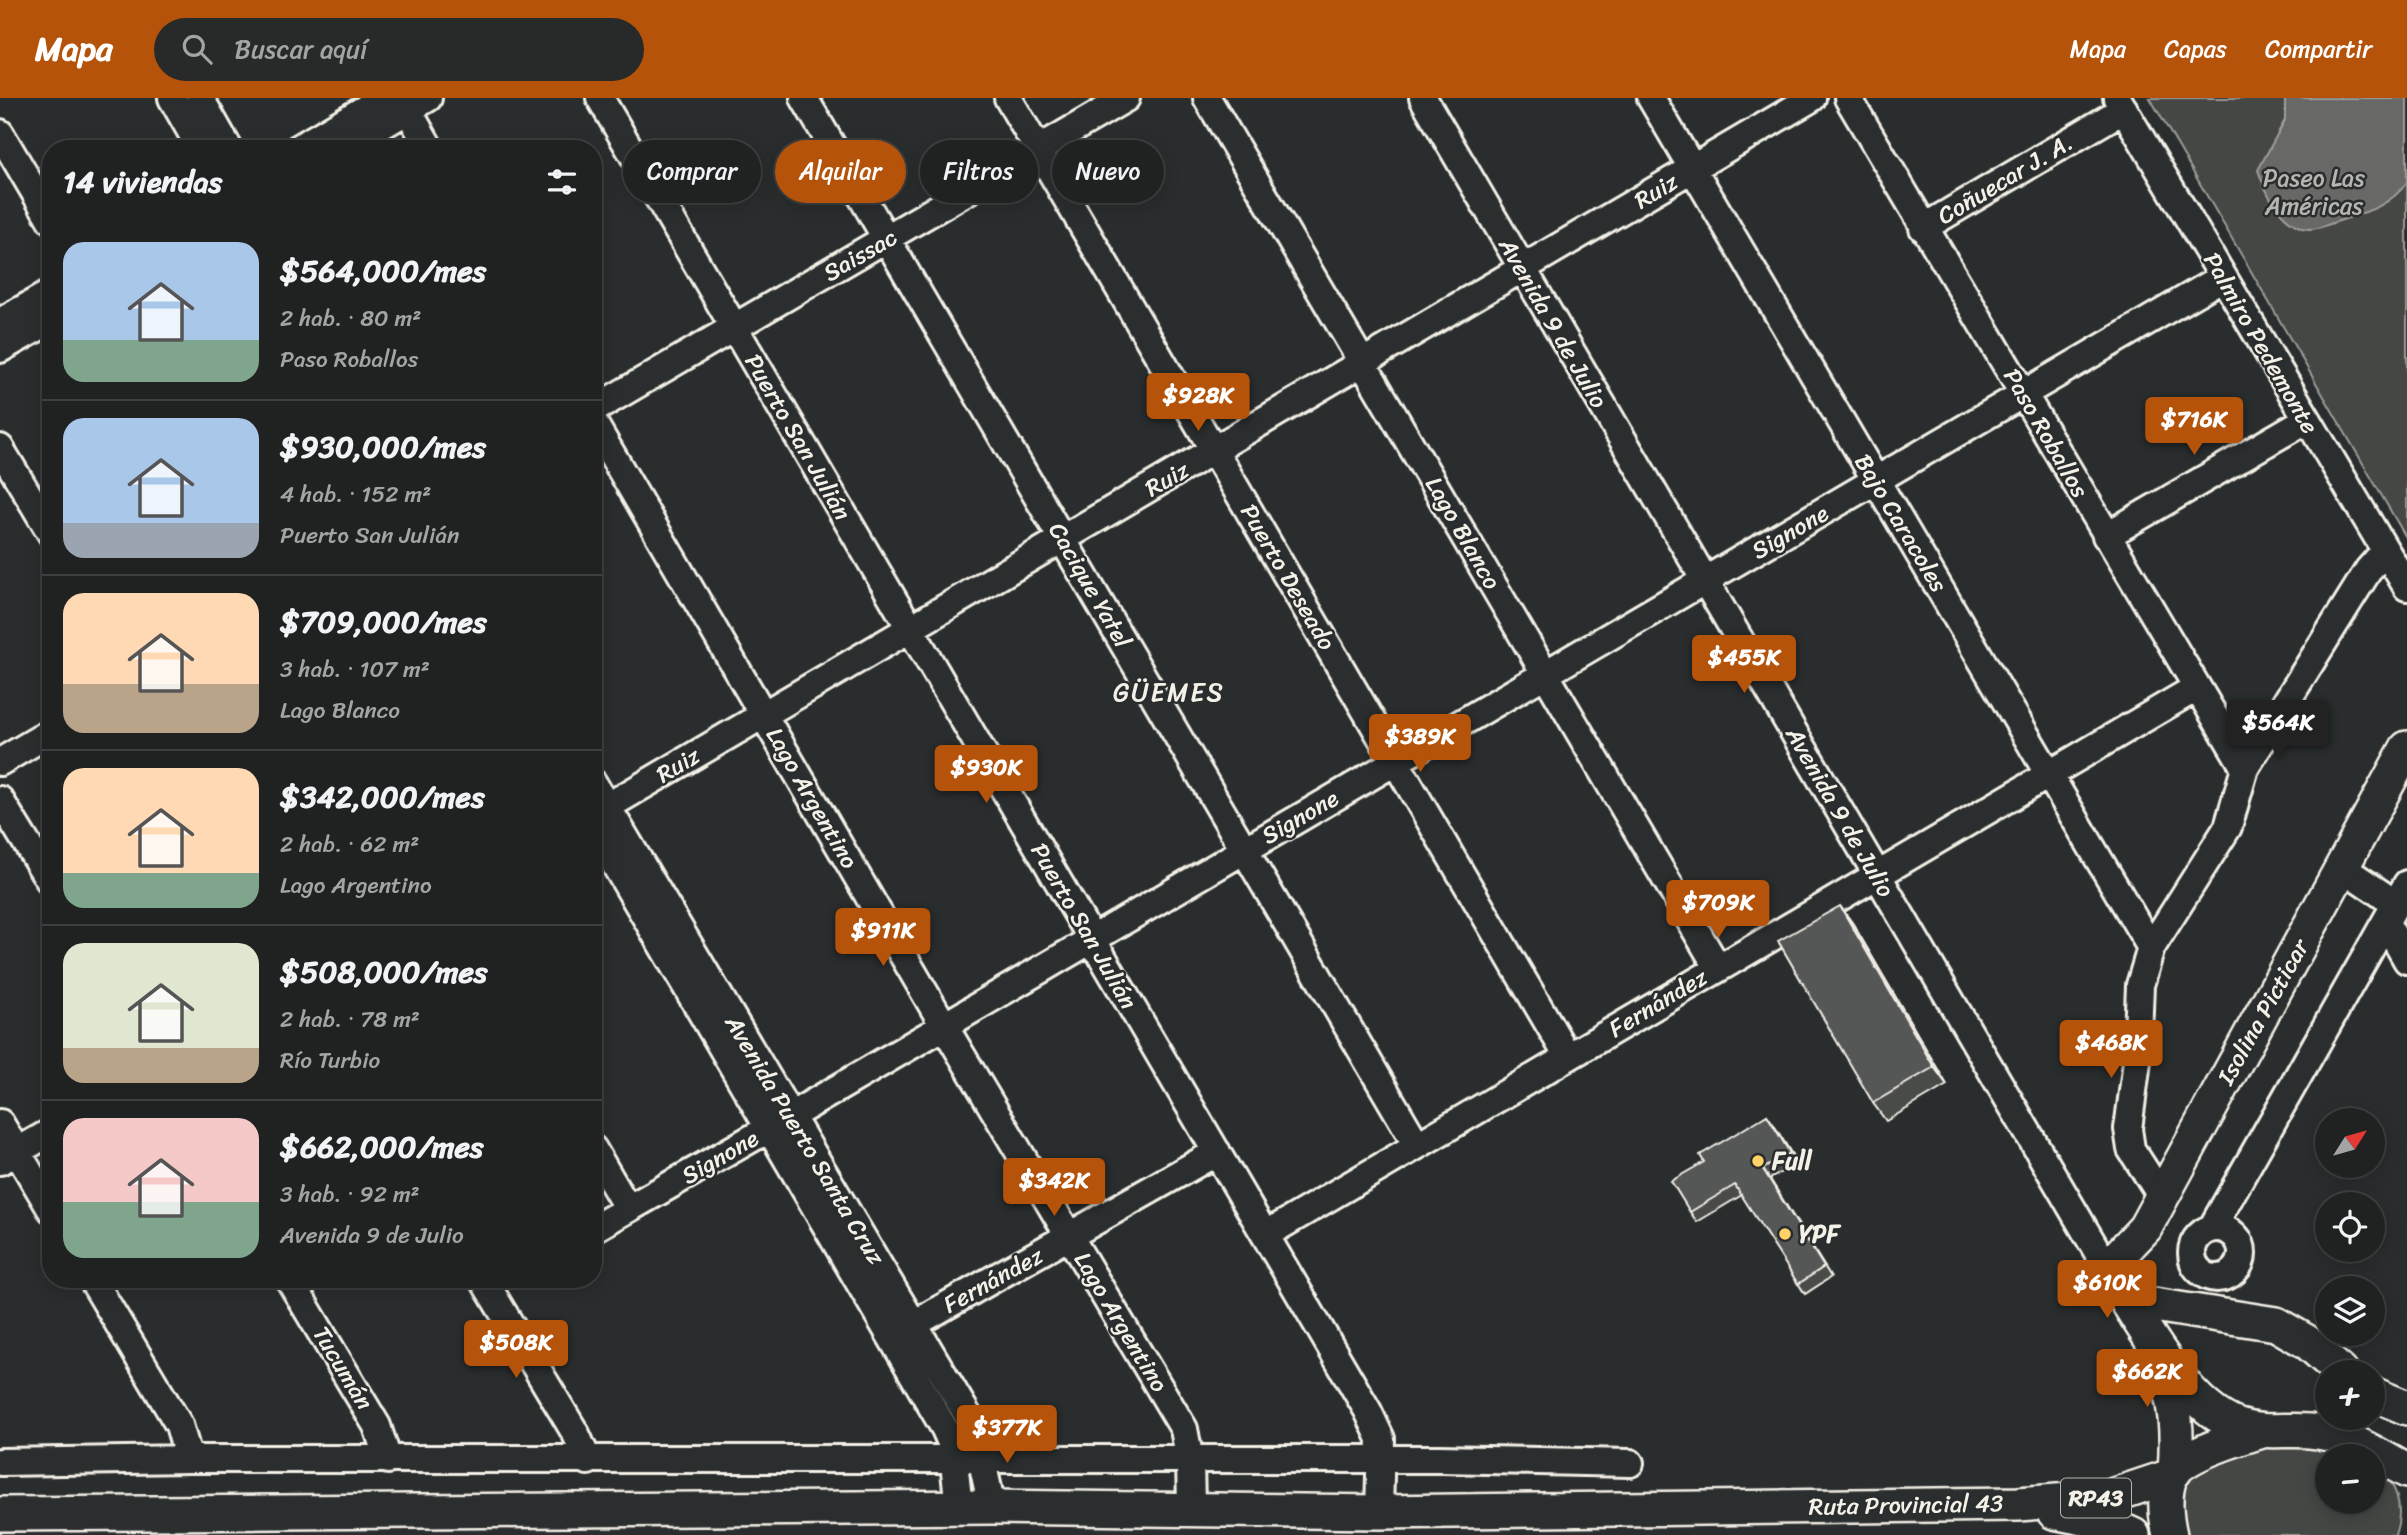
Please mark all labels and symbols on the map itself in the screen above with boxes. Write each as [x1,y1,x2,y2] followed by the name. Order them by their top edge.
[1929,122,2081,236] street label: Coñuecar J. A.
[2263,157,2365,227] park label: Paseo Las Américas
[1626,161,1687,221] street label: Ruiz
[815,217,905,293] street label: Saissac
[1486,229,1619,417] street label: Avenida 9 de Julio
[2192,244,2330,442] street label: Palmiro Pedemonte
[733,345,863,529] street label: Puerto San Julián
[1992,360,2100,506] street label: Paso Roballos
[1149,374,1247,433] pin: $928K
[2145,398,2243,457] pin: $716K
[1843,445,1959,601] street label: Bajo Caracoles
[1137,449,1198,509] street label: Ruiz
[1414,468,1512,598] street label: Lago Blanco
[1743,493,1837,571] street label: Signone
[1229,495,1347,659] street label: Puerto Deseado
[1037,514,1144,657] street label: Cacique Yatel
[1695,636,1793,695] pin: $455K
[1113,669,1225,715] district label: GÜEMES
[2229,700,2327,760] pin: $564K
[1371,714,1469,774] pin: $389K
[1773,718,1906,906] street label: Avenida 9 de Julio
[754,719,870,877] street label: Lago Argentino
[648,735,709,795] street label: Ruiz
[937,746,1035,805] pin: $930K
[1253,778,1347,856] street label: Signone
[1019,834,1149,1018] street label: Puerto San Julián
[1669,880,1767,940] pin: $709K
[834,908,932,968] pin: $911K
[2205,929,2322,1094] street label: Isolina Picticar
[1600,956,1716,1049] street label: Fernández
[713,1006,897,1274] street label: Avenida Puerto Santa Cruz
[2062,1020,2160,1080] pin: $468K
[2315,1108,2385,1178] north arrow
[673,1118,767,1196] street label: Signone
[1771,1140,1813,1182] place label: Full
[1750,1153,1766,1169] marker: Full
[1005,1158,1103,1218] pin: $342K
[1799,1213,1841,1255] place label: YPF
[1777,1226,1793,1242] marker: YPF
[935,1235,1052,1325] street label: Fernández
[1062,1243,1180,1401] street label: Lago Argentino
[2058,1260,2156,1320] pin: $610K
[301,1318,385,1418] street label: Tucumán
[467,1320,565,1380] pin: $508K
[2098,1350,2196,1409] pin: $662K
[958,1406,1056,1465] pin: $377K
[2061,1478,2131,1518] road number: RP43
[1808,1482,2004,1528] street label: Ruta Provincial 43

